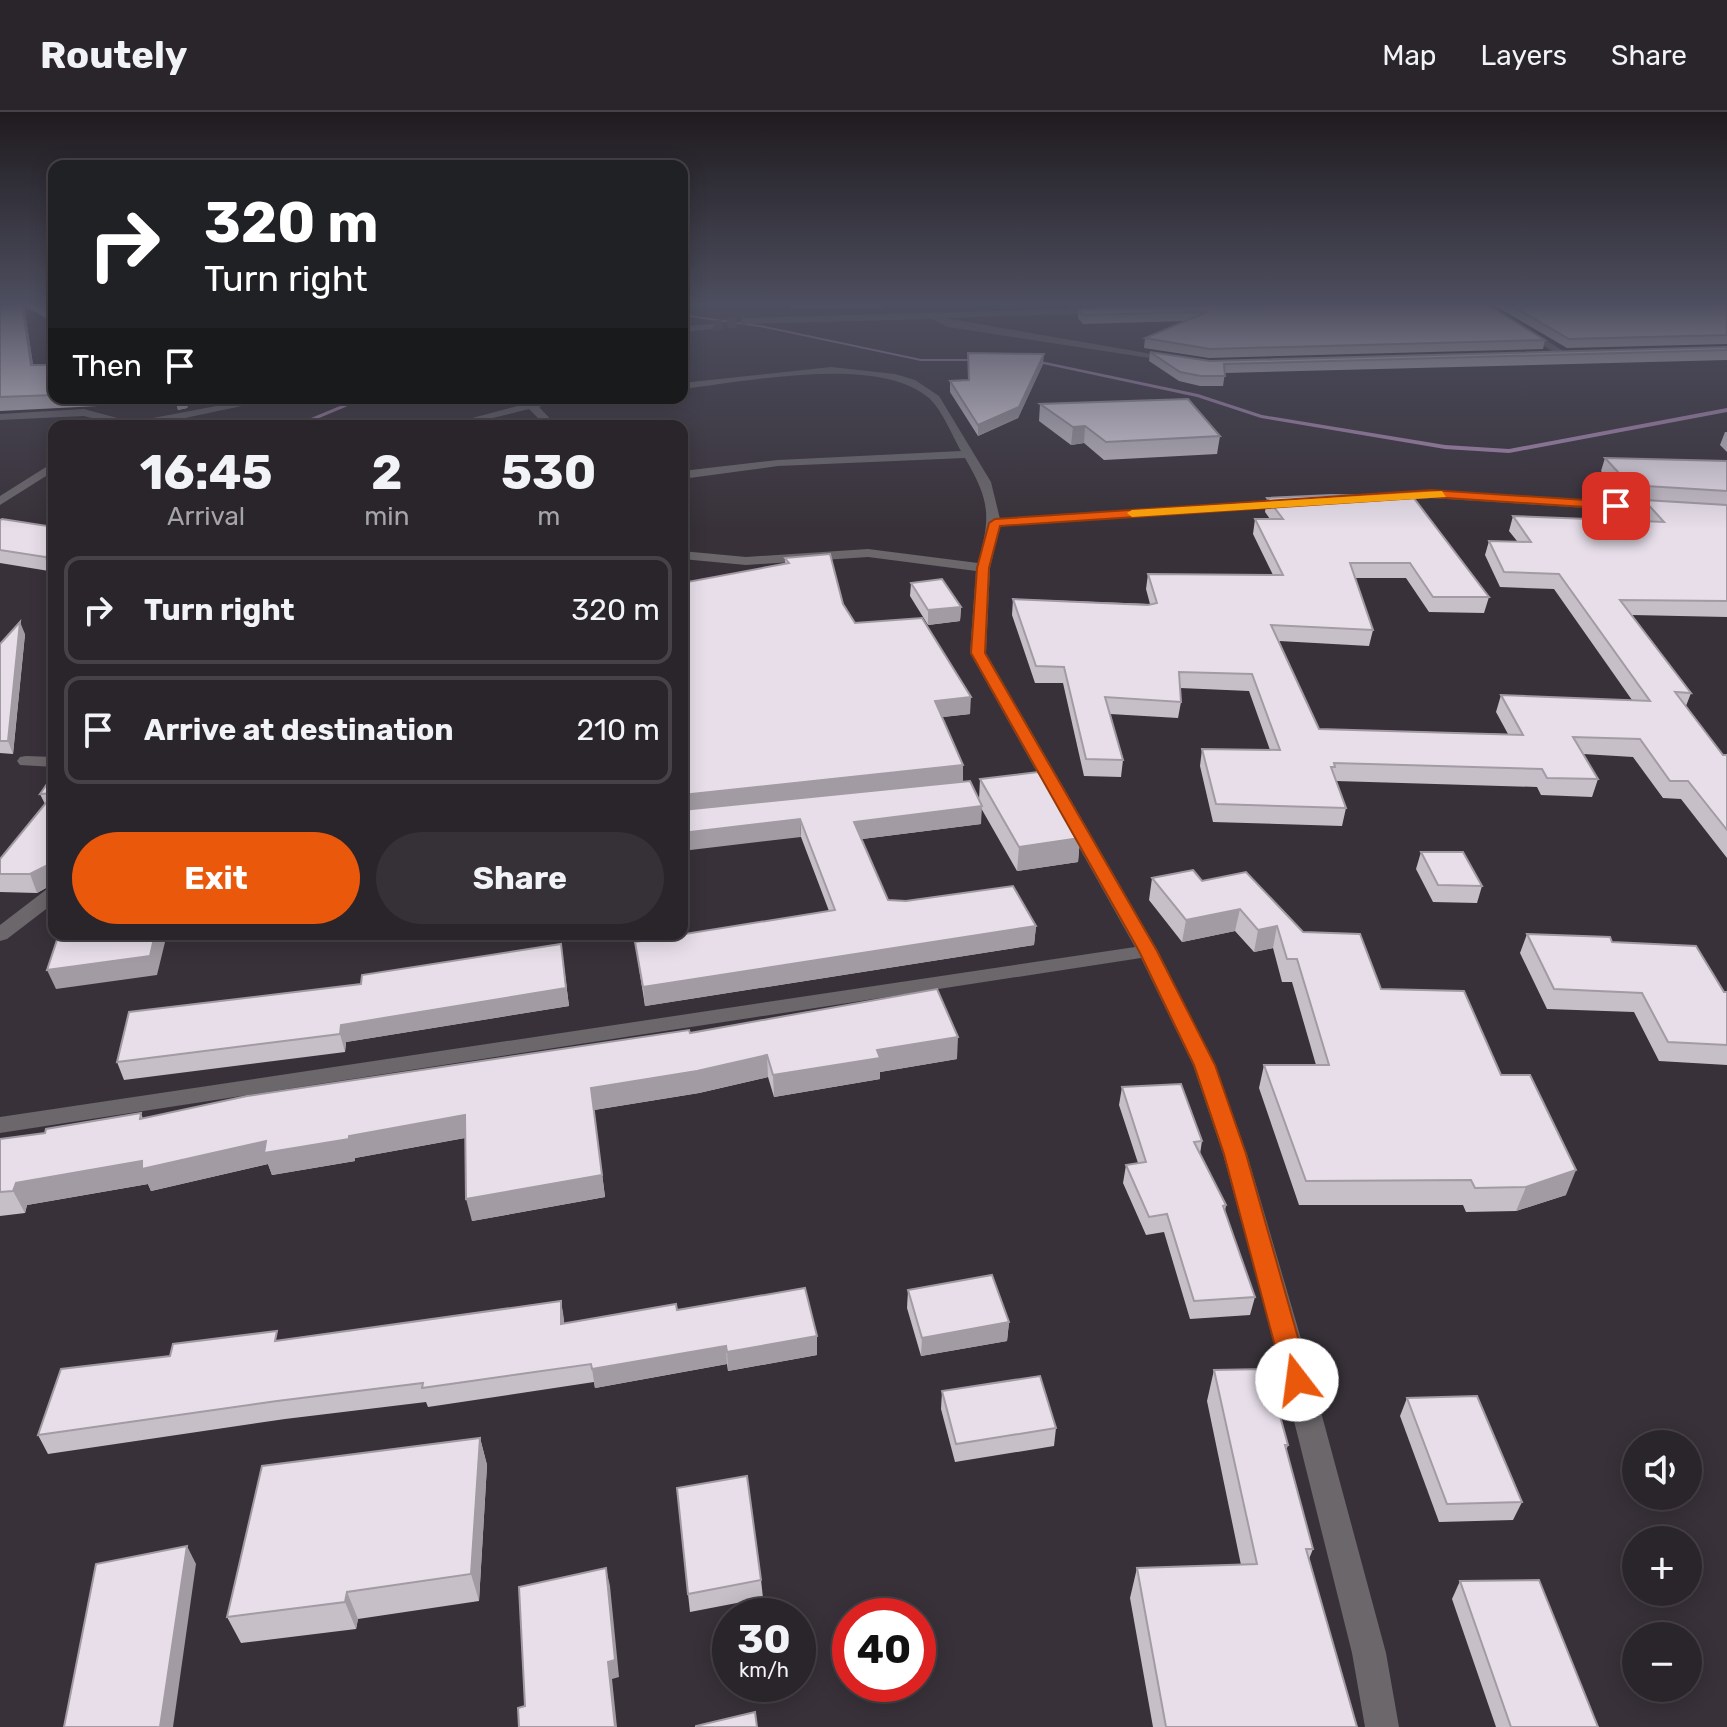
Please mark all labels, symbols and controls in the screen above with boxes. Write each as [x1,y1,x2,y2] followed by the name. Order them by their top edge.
[40,32,187,78] text: Routely
[1382,39,1437,72] text: Map
[1481,39,1567,72] text: Layers
[1611,39,1687,72] text: Share
[204,190,379,256] text: 320 m
[72,192,176,296] icon: right
[204,257,368,300] text: Turn right
[158,344,202,388] icon: arrive
[72,348,142,384] text: Then
[140,444,273,501] text: 16:45
[371,444,402,501] text: 2
[501,444,596,501] text: 530
[1582,472,1650,540] pin
[1594,484,1638,528] icon: arrive
[167,501,245,532] text: Arrival
[364,501,409,532] text: min
[537,501,560,532] text: m
[76,588,120,632] icon: right
[144,592,295,628] text: Turn right
[571,592,660,628] text: 320 m
[76,708,120,752] icon: arrive
[144,712,454,748] text: Arrive at destination
[576,712,660,748] text: 210 m
[72,832,360,924] button: Exit
[376,832,664,924] button: Share
[1255,1338,1339,1422] position arrow
[1622,1430,1702,1702] map controls
[1622,1430,1702,1510] button: sound
[1622,1526,1702,1606] button: +
[832,1598,936,1702] speed limit sign: 40
[737,1616,791,1663] text: 30
[1622,1622,1702,1702] button: −
[739,1658,789,1682] text: km/h

